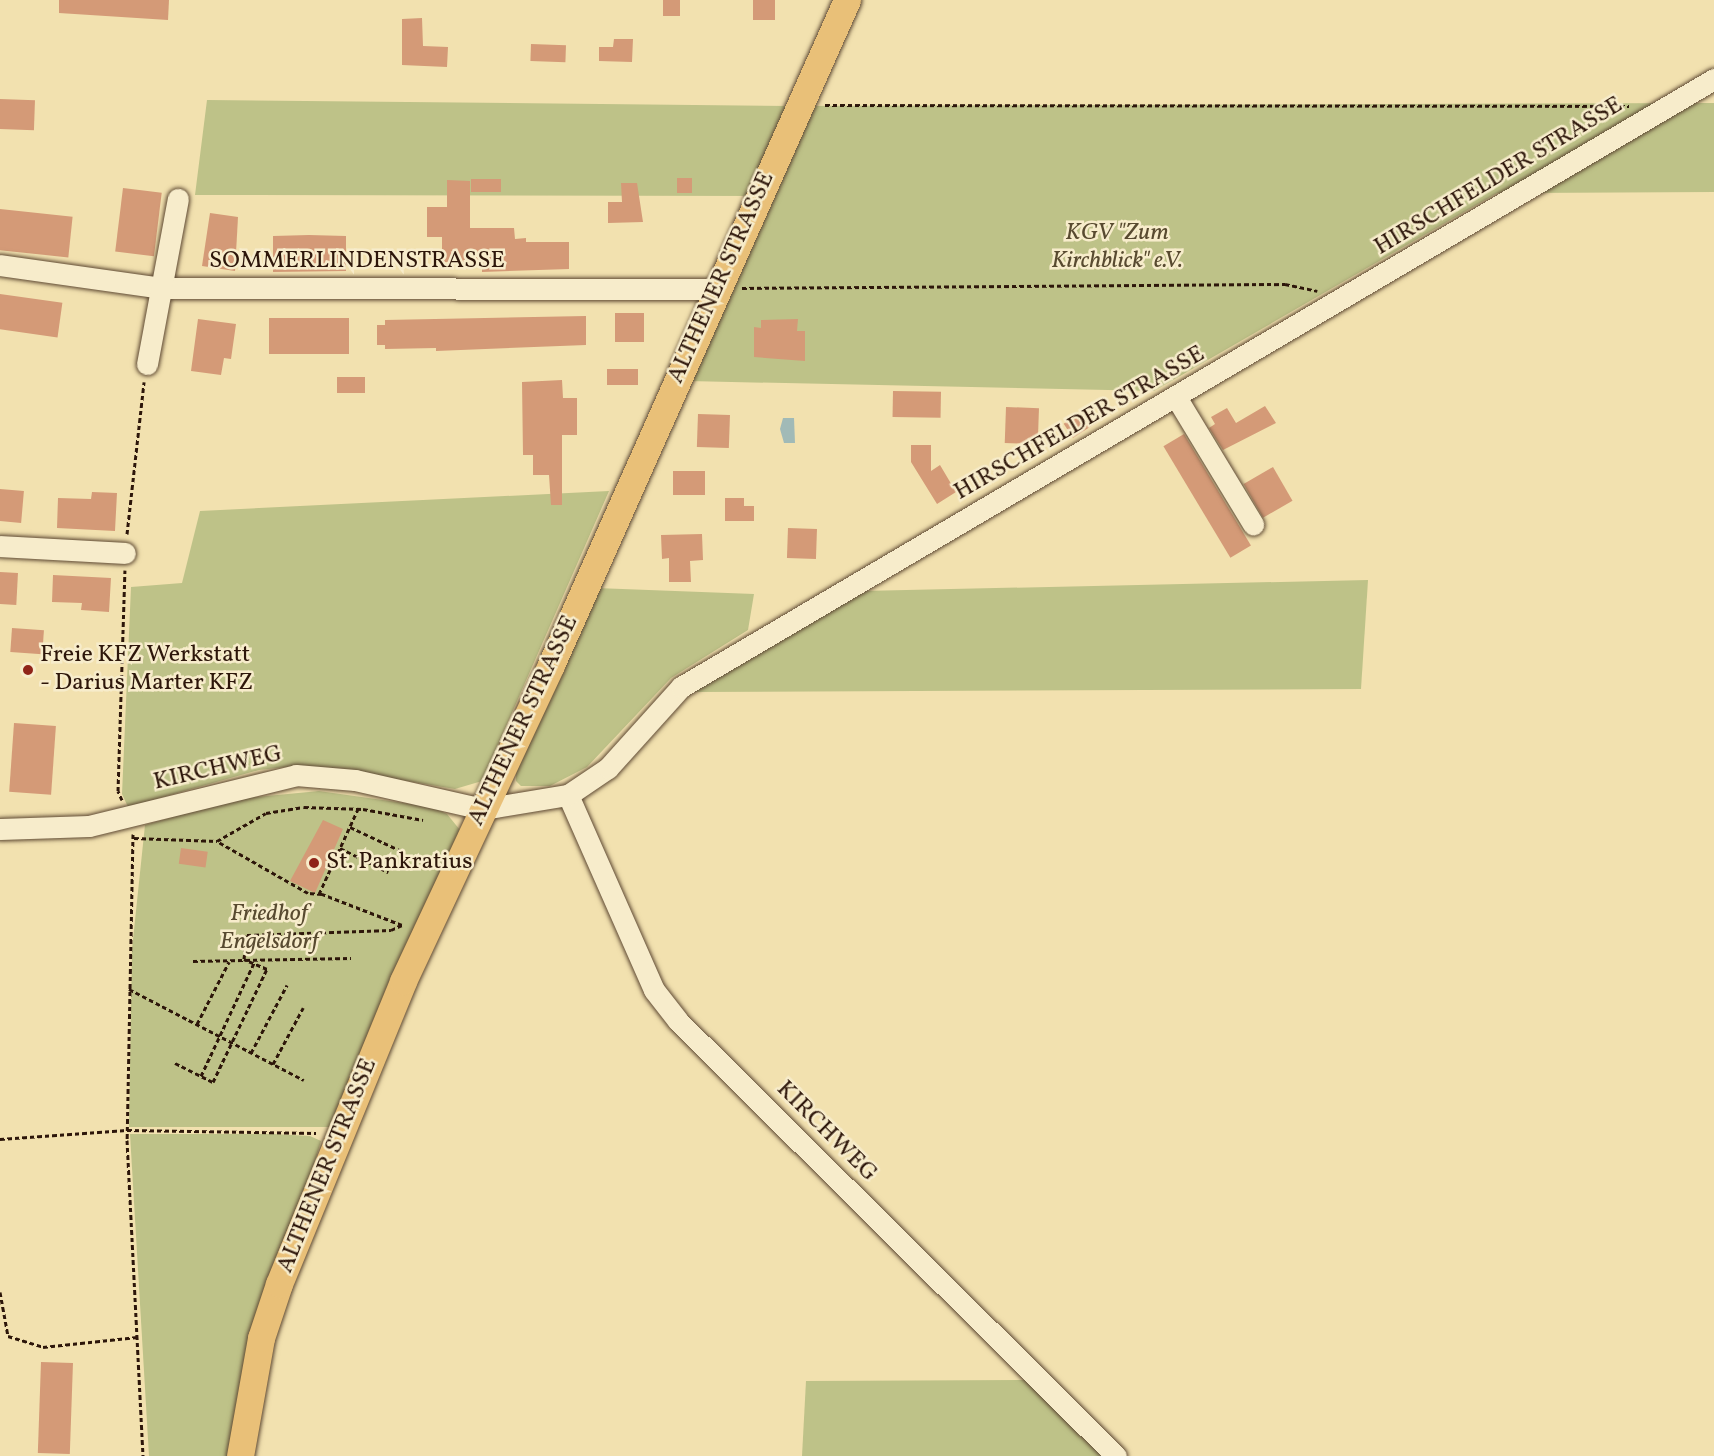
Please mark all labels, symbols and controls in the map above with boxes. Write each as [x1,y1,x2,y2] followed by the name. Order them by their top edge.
[1370,91,1628,263] street label: HIRSCHFELDER STRASSE
[662,168,782,388] street label: ALTHENER STRASSE
[1051,220,1183,276] park label: KGV "Zum Kirchblick" e.V.
[209,248,505,276] street label: SOMMERLINDENSTRASSE
[950,340,1210,508] street label: HIRSCHFELDER STRASSE
[463,611,585,831] street label: ALTHENER STRASSE
[40,642,254,698] place label: Freie KFZ Werkstatt - Darius Marter KFZ
[21,663,35,677] marker: Freie KFZ Werkstatt - Darius Marter KFZ
[151,740,285,798] street label: KIRCHWEG
[326,849,473,877] place label: St. Pankratius
[307,856,321,870] marker: St. Pankratius
[220,901,318,957] park label: Friedhof Engelsdorf
[272,1055,384,1277] street label: ALTHENER STRASSE
[770,1076,882,1188] street label: KIRCHWEG

